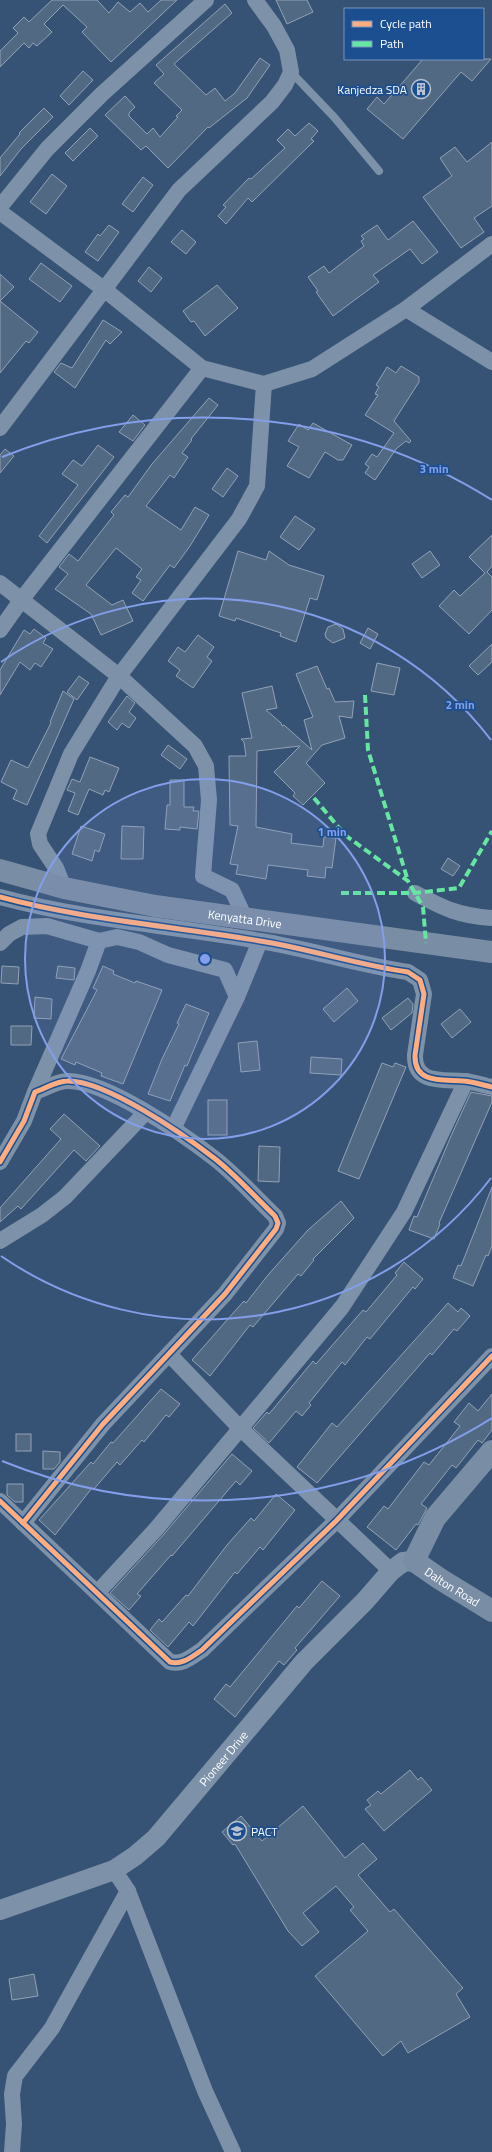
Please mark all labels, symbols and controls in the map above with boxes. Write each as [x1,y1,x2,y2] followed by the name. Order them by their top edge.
[344,8,484,60] legend
[380,14,432,33] text: Cycle path
[380,34,404,53] text: Path
[410,78,432,100] building icon: Kanjedza SDA
[337,80,407,99] place label: Kanjedza SDA
[419,459,449,478] text: 3 min
[445,695,475,714] text: 2 min
[317,822,347,841] text: 1 min
[207,904,283,933] street label: Kenyatta Drive
[198,952,212,966] centre of rings
[421,1562,484,1611] street label: Dalton Road
[194,1726,252,1790] street label: Pioneer Drive
[226,1820,248,1842] school or university icon: PACT
[251,1822,278,1841] place label: PACT

